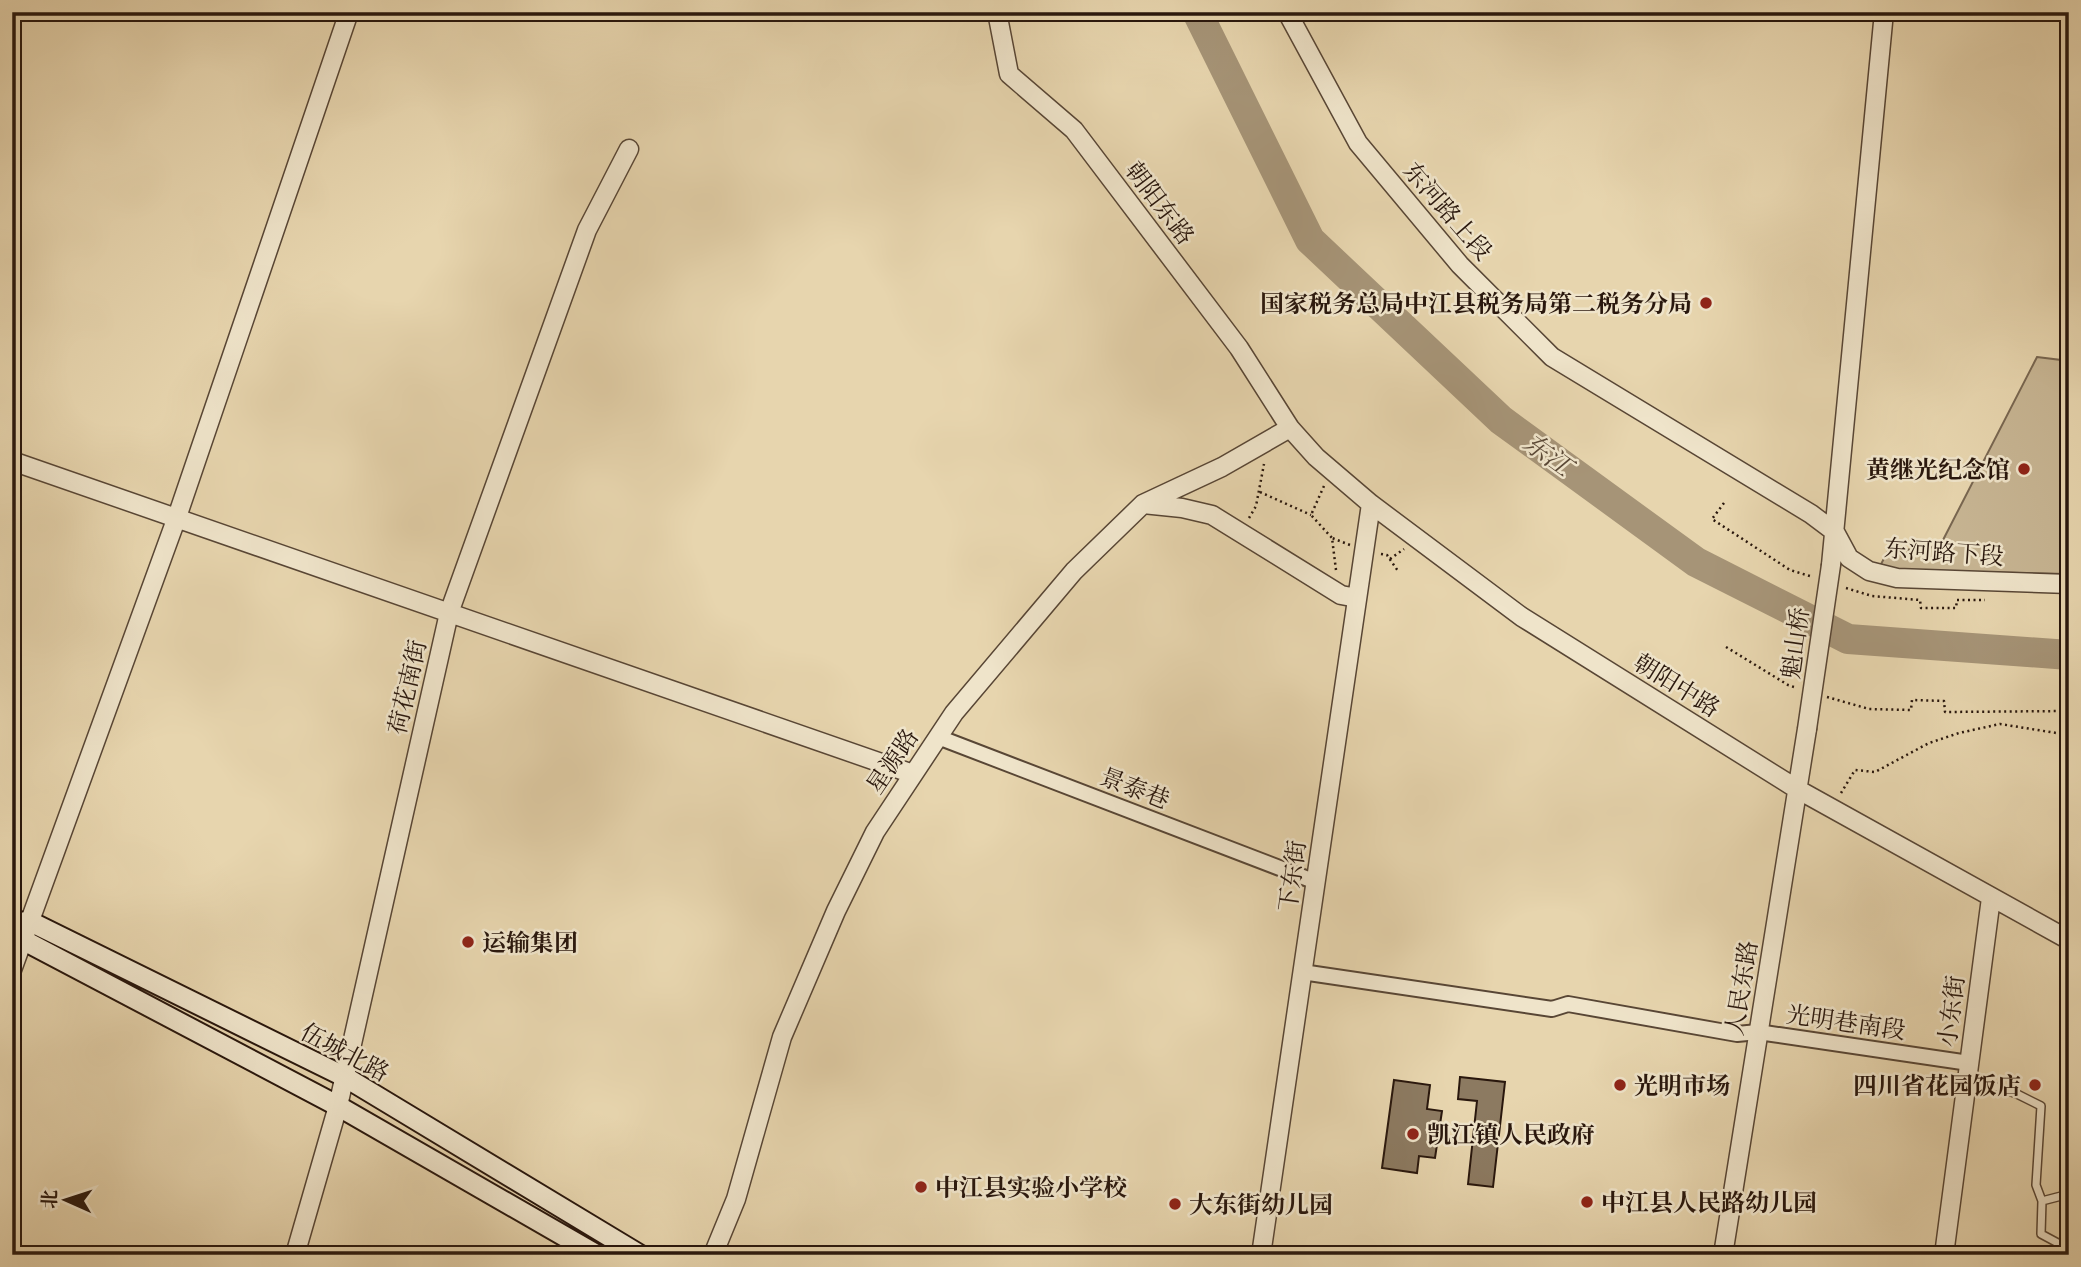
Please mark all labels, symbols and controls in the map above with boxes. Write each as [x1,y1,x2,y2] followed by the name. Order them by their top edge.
[1117,154,1203,252] street label: 朝阳东路
[1395,154,1501,268] street label: 东河路上段
[1260,286,1692,321] place label: 国家税务总局中江县税务局第二税务分局
[1698,295,1714,311] marker: 国家税务总局中江县税务局第二税务分局
[1515,423,1584,487] water label: 东江
[1866,452,2010,487] place label: 黄继光纪念馆
[2016,461,2032,477] marker: 黄继光纪念馆
[1883,530,2005,574] street label: 东河路下段
[1773,605,1817,681] street label: 魁山桥
[379,636,435,738] street label: 荷花南街
[1627,645,1727,725] street label: 朝阳中路
[857,721,927,801] street label: 星源路
[1095,759,1175,817] street label: 景泰巷
[1270,838,1314,914] street label: 下东街
[482,925,578,960] place label: 运输集团
[460,934,476,950] marker: 运输集团
[1716,938,1766,1038] street label: 人民东路
[1929,973,1973,1049] street label: 小东街
[1784,996,1908,1048] street label: 光明巷南段
[294,1014,396,1090] street label: 伍城北路
[1634,1068,1730,1103] place label: 光明市场
[1853,1068,2021,1103] place label: 四川省花园饭店
[1612,1077,1628,1093] marker: 光明市场
[2027,1077,2043,1093] marker: 四川省花园饭店
[1427,1117,1595,1152] place label: 凯江镇人民政府
[1405,1126,1421,1142] marker: 凯江镇人民政府
[32,1166,102,1236] north arrow
[935,1170,1127,1205] place label: 中江县实验小学校
[913,1179,929,1195] marker: 中江县实验小学校
[1601,1185,1817,1220] place label: 中江县人民路幼儿园
[1189,1187,1333,1222] place label: 大东街幼儿园
[35,1189,64,1209] text: 北
[1579,1194,1595,1210] marker: 中江县人民路幼儿园
[1167,1196,1183,1212] marker: 大东街幼儿园

